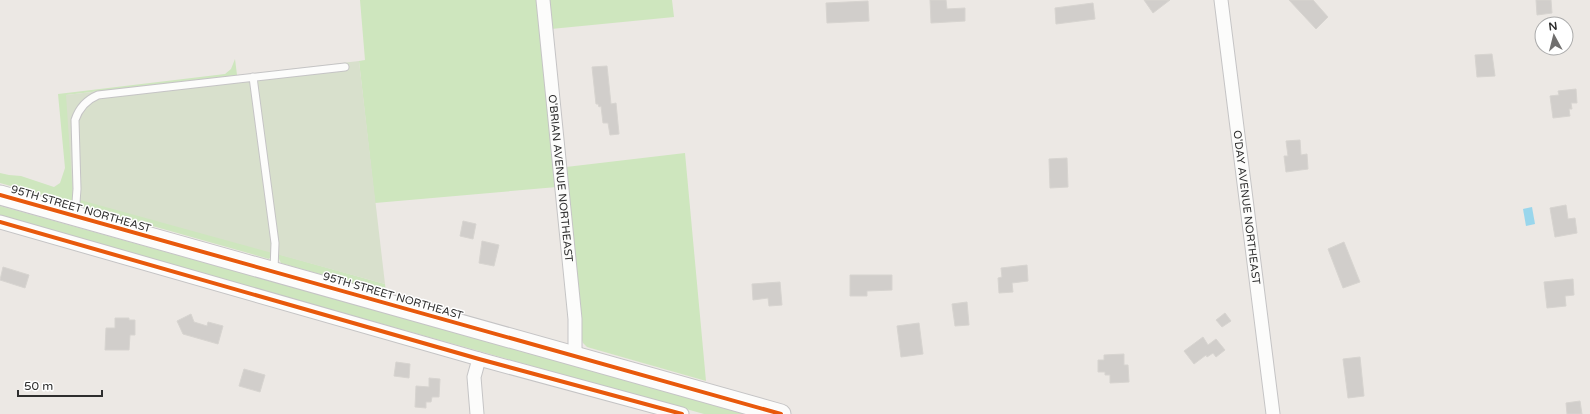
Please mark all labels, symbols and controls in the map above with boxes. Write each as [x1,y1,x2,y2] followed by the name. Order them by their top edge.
[1534,16,1574,56] north arrow
[1548,20,1558,34] text: N
[546,94,576,263] street label: O'BRIAN AVENUE NORTHEAST
[1231,129,1263,286] street label: O'DAY AVENUE NORTHEAST
[9,183,153,235] street label: 95TH STREET NORTHEAST
[321,270,465,322] street label: 95TH STREET NORTHEAST
[18,372,102,398] scale bar
[24,379,53,393] text: 50 m

